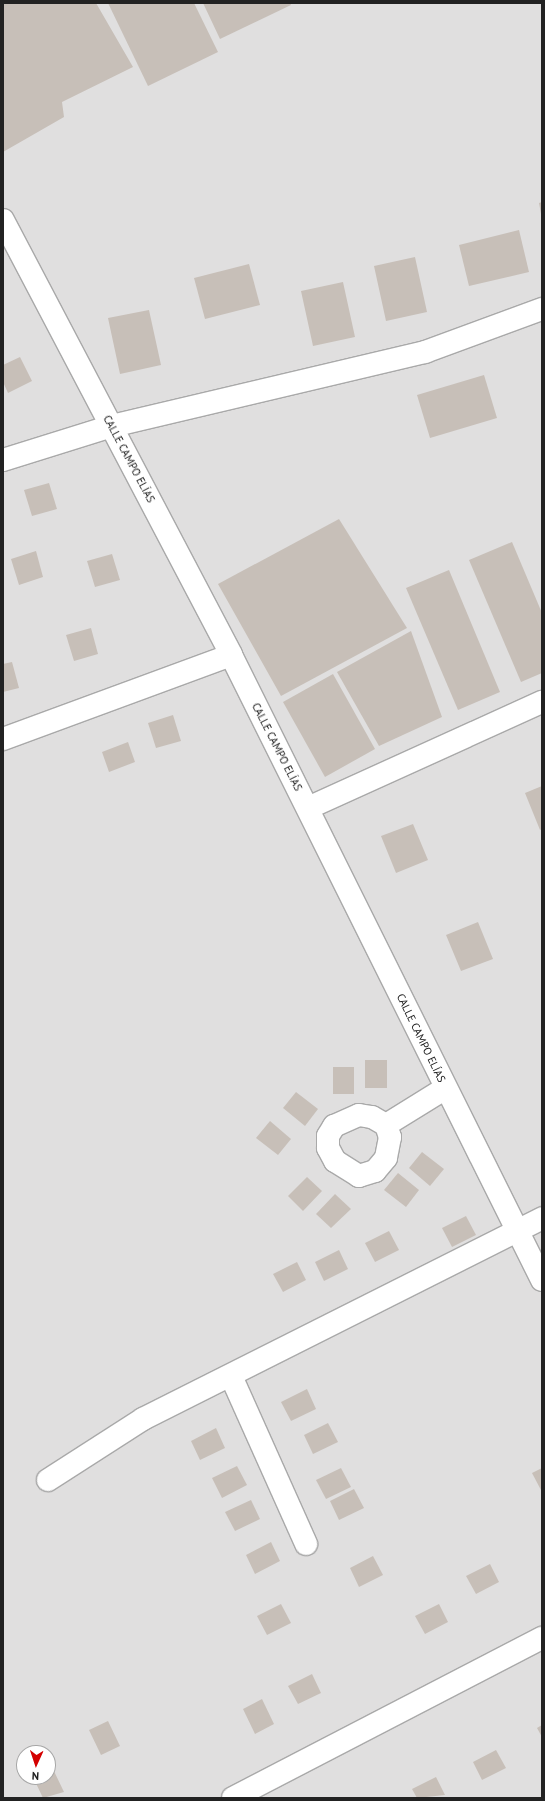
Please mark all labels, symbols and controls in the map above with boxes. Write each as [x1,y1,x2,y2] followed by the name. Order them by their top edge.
[100,413,158,505] street label: CALLE CAMPO ELÍAS
[249,701,305,793] street label: CALLE CAMPO ELÍAS
[394,991,448,1085] street label: CALLE CAMPO ELÍAS
[16,1745,56,1785] north arrow
[31,1769,39,1783] text: N

